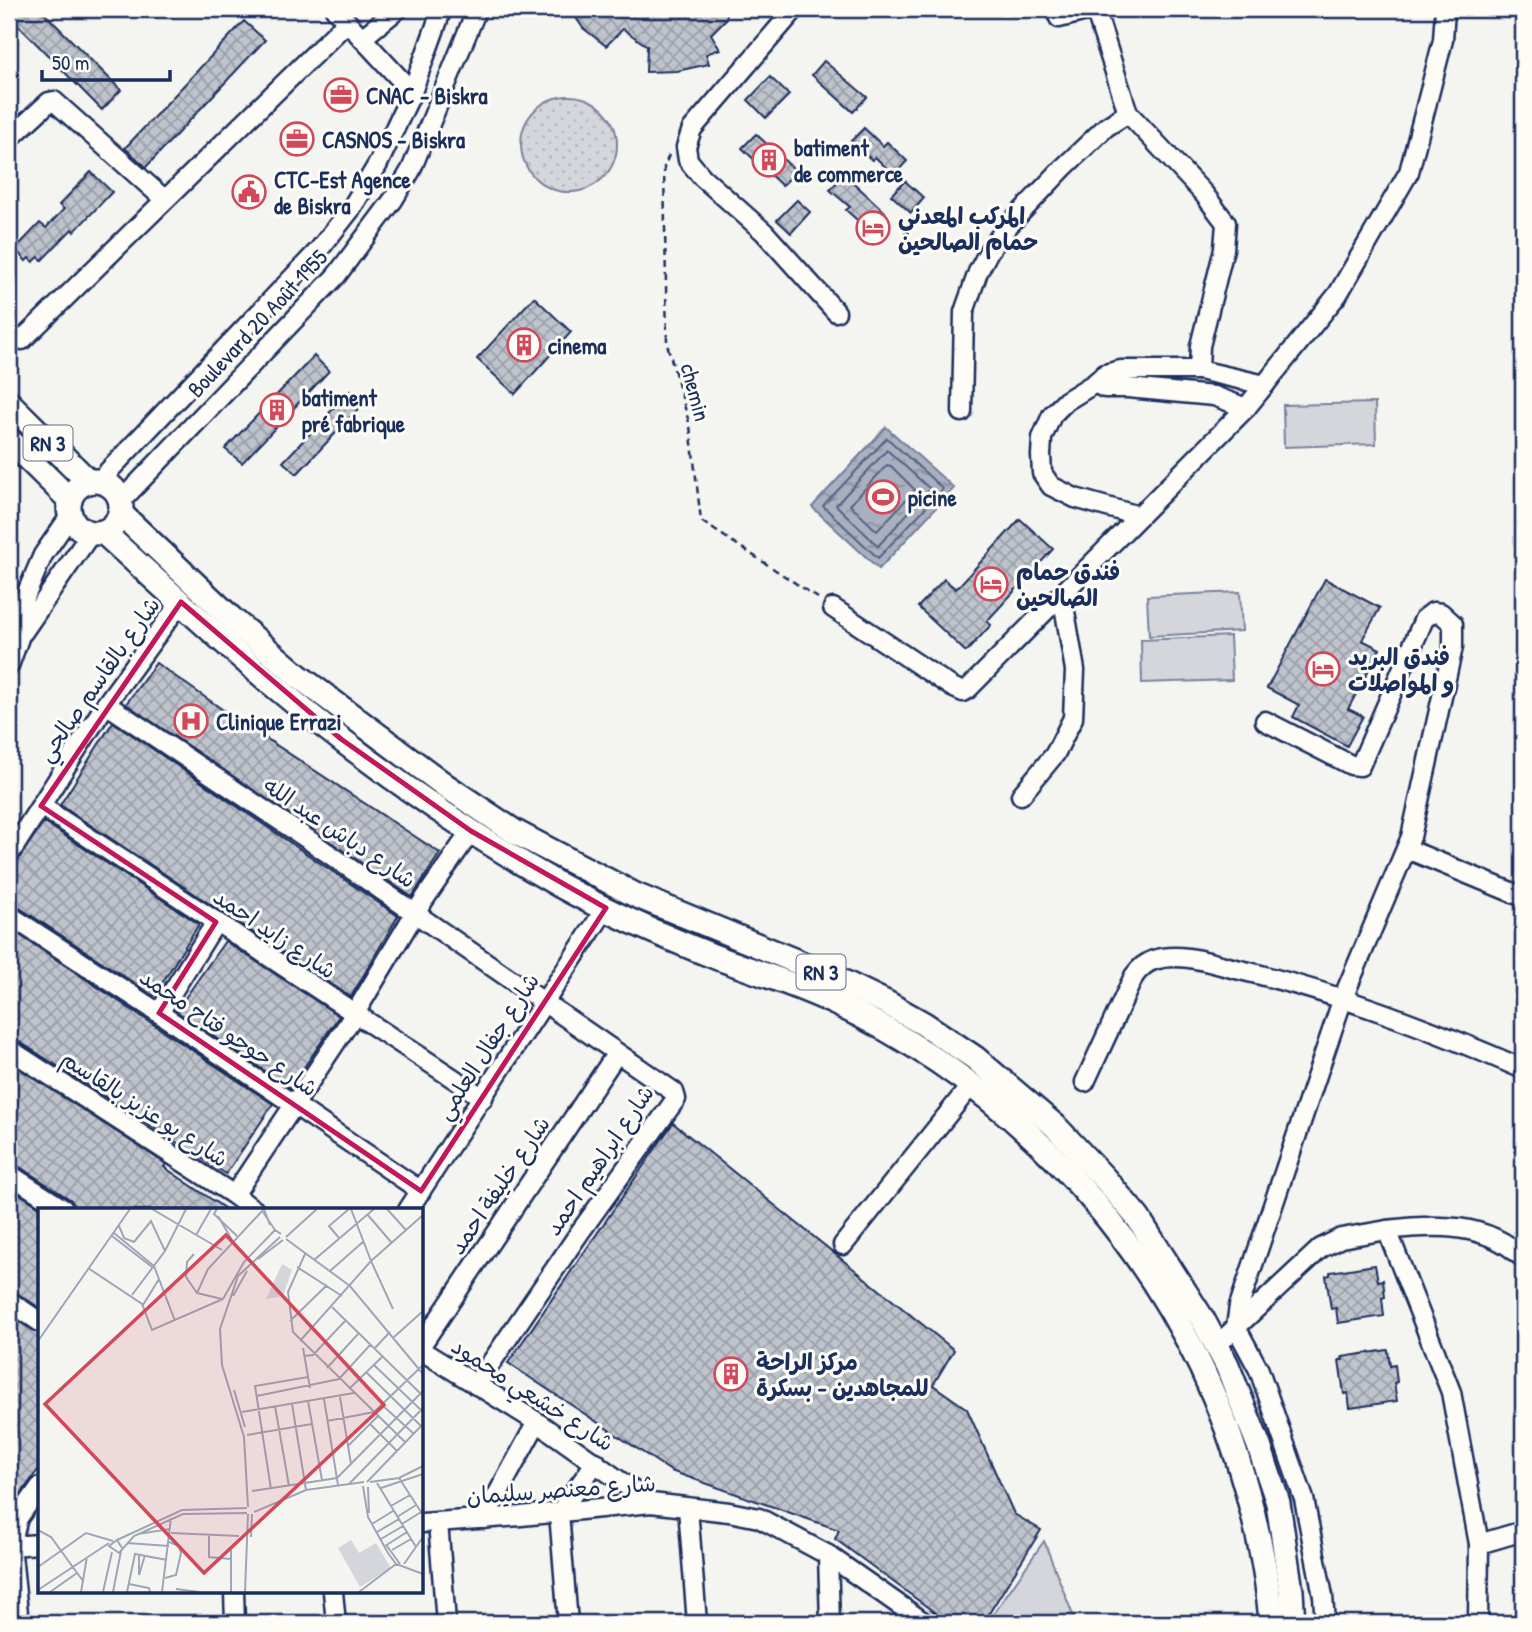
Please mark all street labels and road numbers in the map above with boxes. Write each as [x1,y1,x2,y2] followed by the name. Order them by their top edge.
[180,242,334,404] street label: Boulevard 20 Août 1955
[673,360,719,424] street label: chemin
[23,426,72,460] road number: RN 3
[29,590,172,771] street label: شارع بالقاسم صالحي
[257,769,422,895] street label: شارع دباش عبد الله
[207,880,343,986] street label: شارع زايد احمد
[796,954,846,990] road number: RN 3
[133,961,324,1104] street label: شارع حوحو فتاح محمد
[428,967,551,1129] street label: شارع جفال العلمي
[54,1042,235,1176] street label: شارع بو عزيز بالقاسم
[537,1079,663,1243] street label: شارع ابراهيم احمد
[441,1110,558,1261] street label: شارع خليفة احمد
[443,1330,620,1463] street label: شارع خشعي محمود
[465,1467,657,1512] street label: شارع معنصر سليمان

